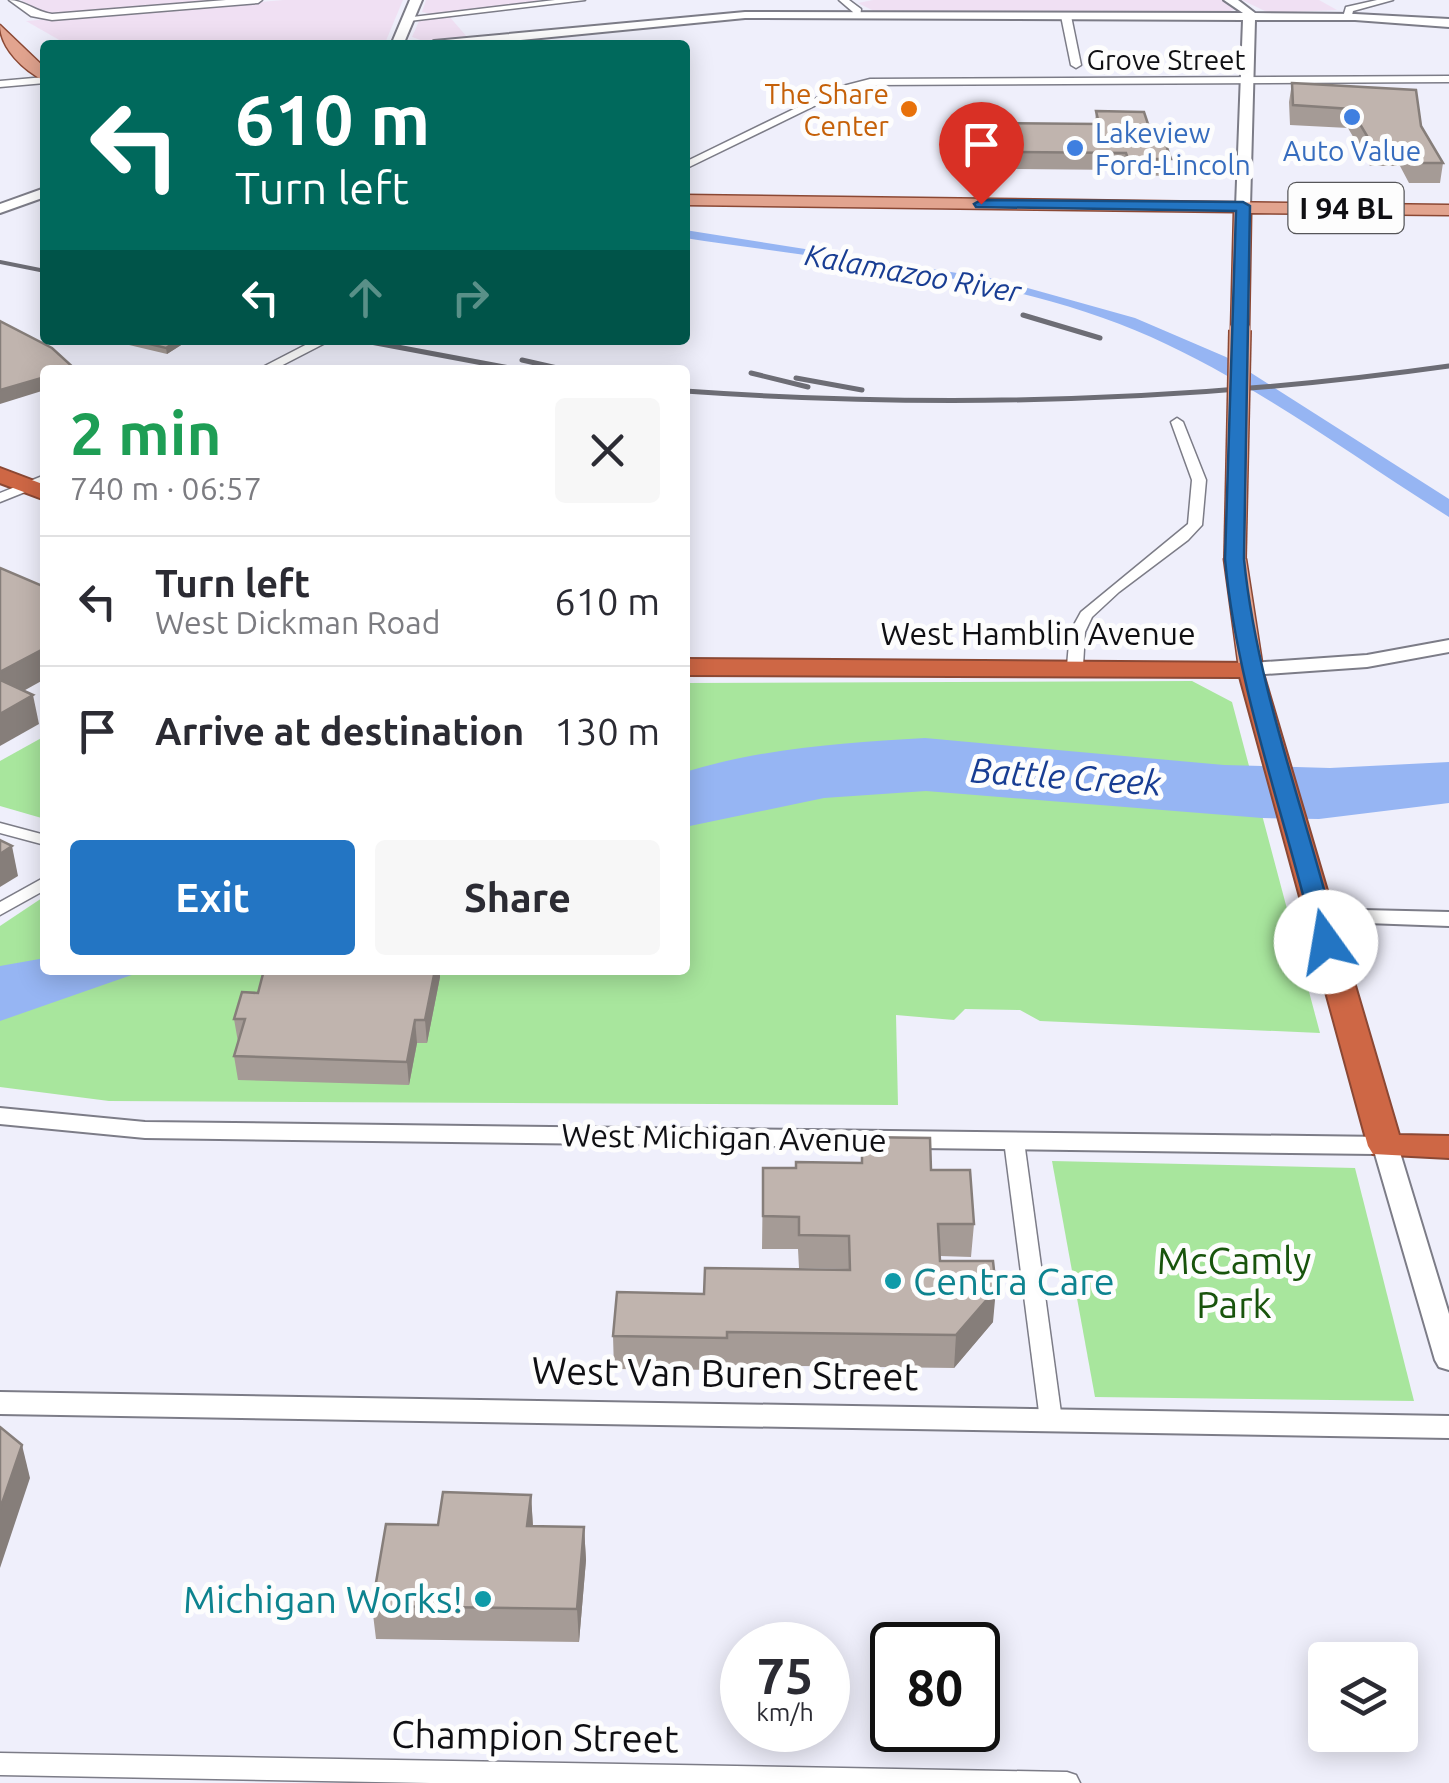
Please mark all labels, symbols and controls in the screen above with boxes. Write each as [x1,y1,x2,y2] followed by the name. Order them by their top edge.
[1086,44,1246,75] street label: Grove Street
[764,78,889,141] place label: The Share Center
[70,80,200,210] icon: left
[235,80,430,158] text: 610 m
[898,98,920,120] marker: The Share Center
[939,102,1024,205] pin
[1341,106,1363,128] marker: Auto Value
[954,117,1009,172] icon: arrive
[1095,117,1251,180] place label: Lakeview Ford-Lincoln
[1283,135,1421,166] place label: Auto Value
[1064,137,1086,159] marker: Lakeview Ford-Lincoln
[235,162,409,213] text: Turn left
[1288,183,1404,233] road number: I 94 BL
[802,237,1025,309] water label: Kalamazoo River
[233,270,288,325] icon: left
[338,270,393,325] icon: ahead
[443,270,498,325] icon: right
[555,398,660,503] button: close
[70,399,222,466] text: 2 min
[70,470,262,506] text: 740 m · 06:57
[155,562,310,604] text: Turn left
[70,574,125,629] icon: left
[554,580,660,622] text: 610 m
[155,604,440,640] text: West Dickman Road
[880,615,1196,651] street label: West Hamblin Avenue
[70,704,125,759] icon: arrive
[155,710,524,752] text: Arrive at destination
[554,710,660,752] text: 130 m
[969,749,1163,803] water label: Battle Creek
[70,840,355,955] button: Exit
[375,840,660,955] button: Share
[1274,890,1378,994] position arrow
[561,1116,887,1158] street label: West Michigan Avenue
[1157,1239,1311,1325] park label: McCamly Park
[913,1260,1115,1302] place label: Centra Care
[882,1270,904,1292] marker: Centra Care
[531,1349,919,1397] street label: West Van Buren Street
[183,1578,463,1620] place label: Michigan Works!
[472,1588,494,1610] marker: Michigan Works!
[870,1622,1000,1752] speed limit sign: 80
[1308,1642,1418,1752] map controls
[1308,1642,1418,1752] button: layers
[757,1647,813,1703] text: 75
[756,1698,814,1726] text: km/h
[391,1712,679,1760] street label: Champion Street

